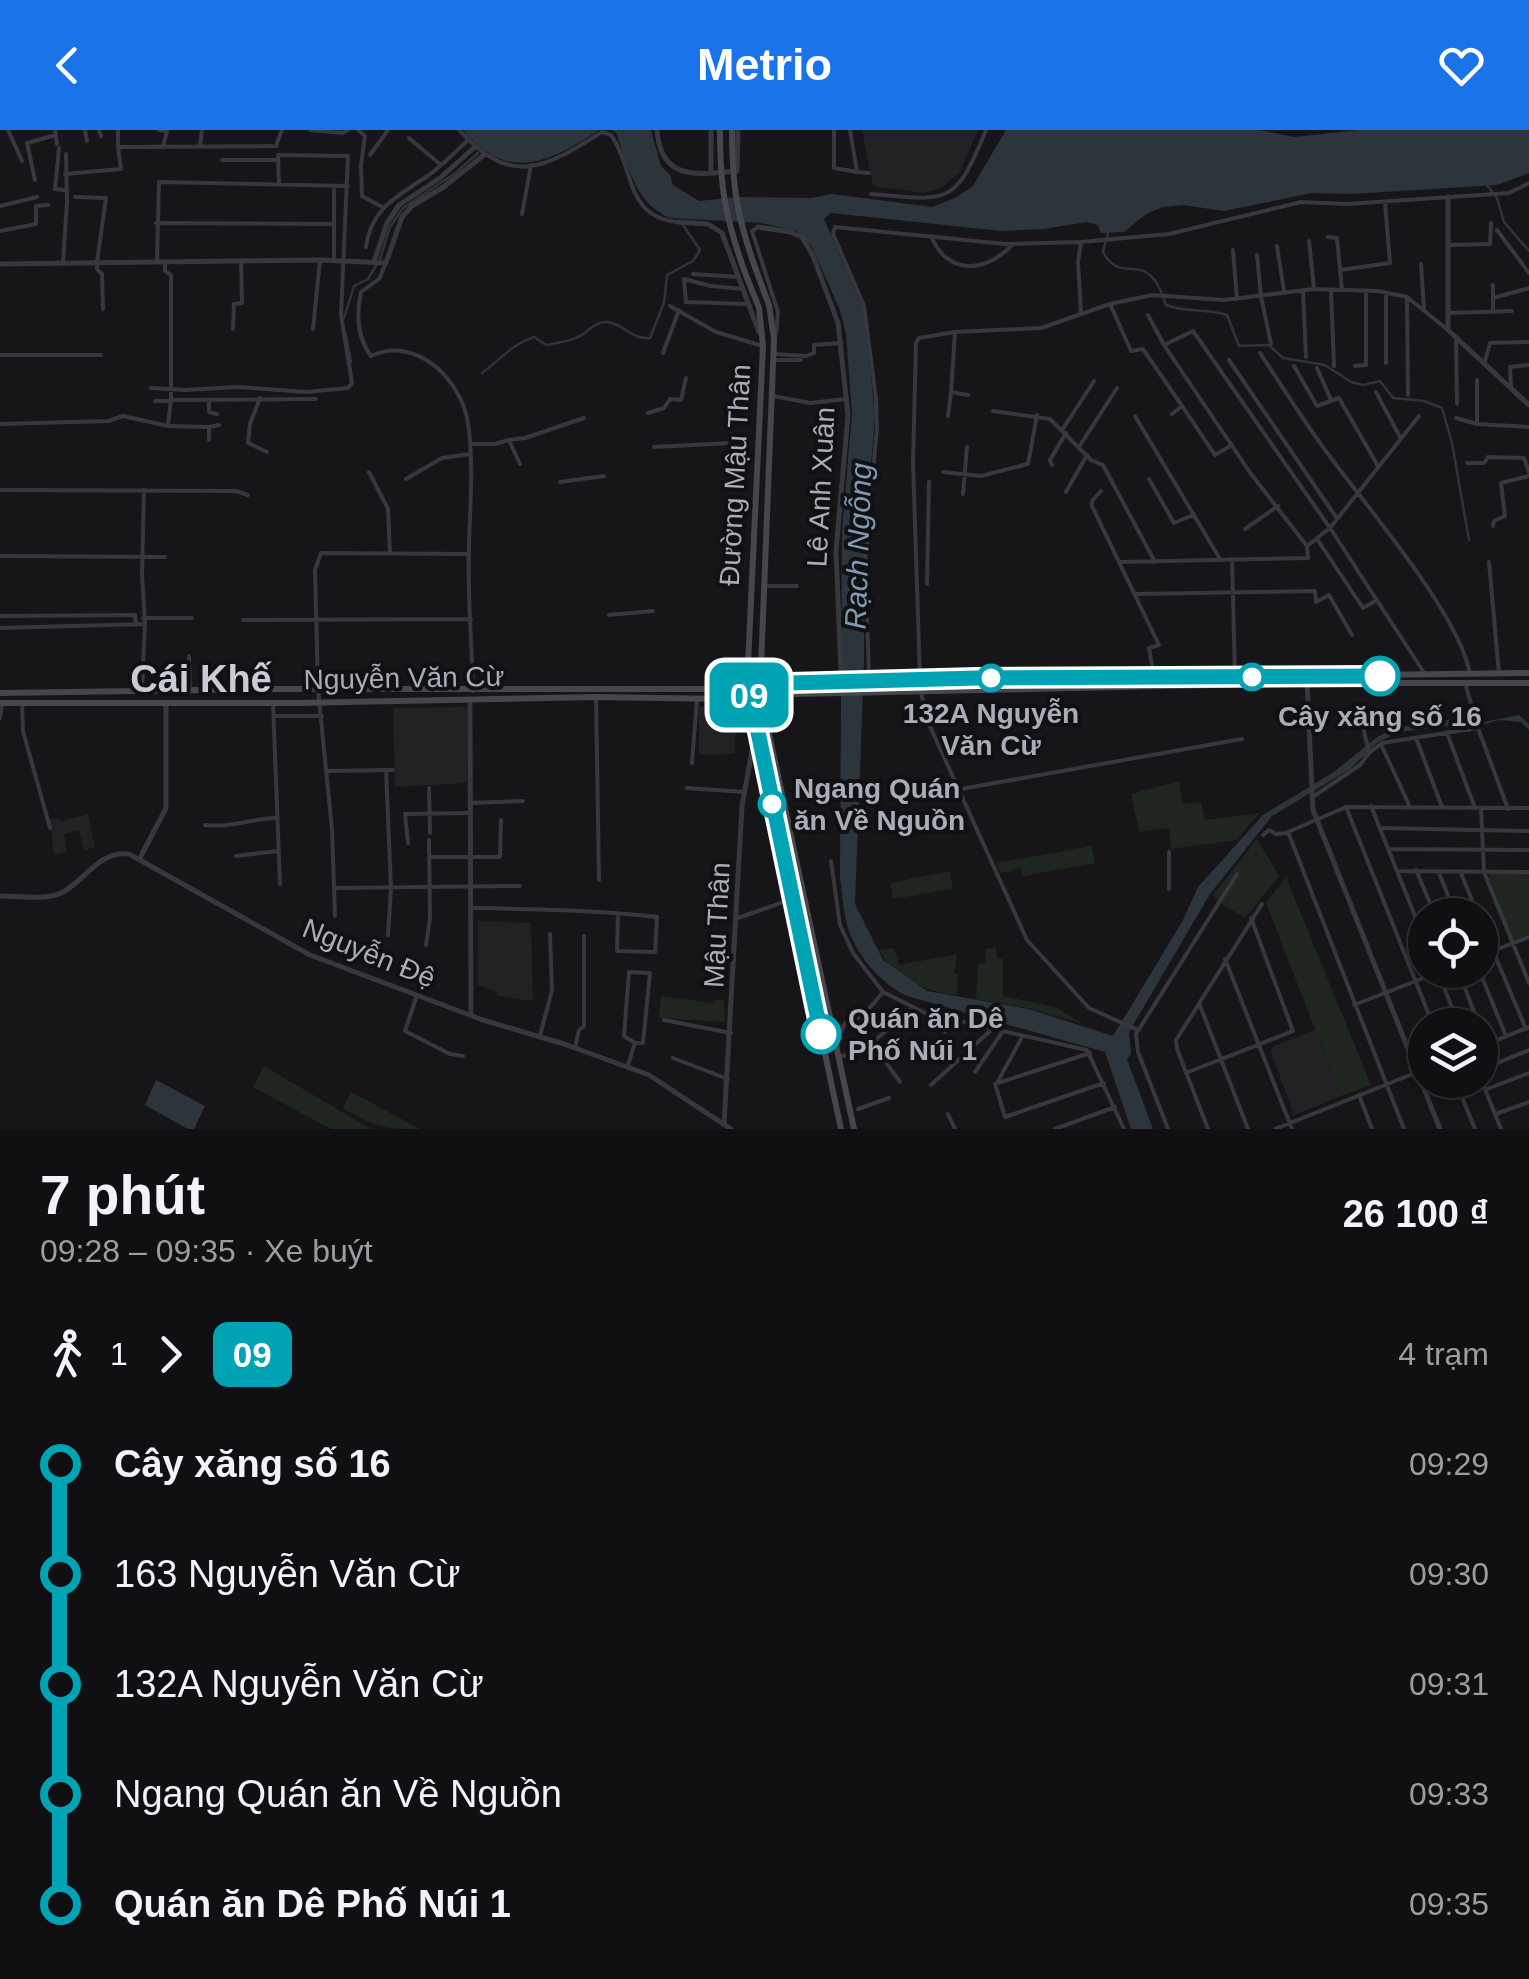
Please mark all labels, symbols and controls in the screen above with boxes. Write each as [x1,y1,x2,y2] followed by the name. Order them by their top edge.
[40,38,95,93] icon: back
[1434,38,1489,93] icon: heart
[697,39,832,90] text: Metrio
[714,363,756,587] street label: Đường Mậu Thân
[801,406,841,568] street label: Lê Anh Xuân
[839,462,877,630] water label: Rạch Ngỗng
[1361,657,1399,695] marker: Cây xăng số 16
[130,658,273,700] district label: Cái Khế
[303,661,505,695] street label: Nguyễn Văn Cừ
[704,662,794,728] line badge: 09
[1239,664,1265,690] unlabelled marker
[978,665,1004,691] marker: 132A Nguyễn Văn Cừ
[730,676,768,715] text: 09
[903,698,1079,761] place label: 132A Nguyễn Văn Cừ
[1278,701,1482,732] place label: Cây xăng số 16
[794,773,965,836] place label: Ngang Quán ăn Về Nguồn
[759,791,785,817] marker: Ngang Quán ăn Về Nguồn
[698,861,736,989] street label: Mậu Thân
[1408,898,1498,1098] map controls
[1408,898,1498,988] button: locate
[298,912,440,994] street label: Nguyễn Đệ
[848,1003,1004,1066] place label: Quán ăn Dê Phố Núi 1
[1408,1008,1498,1098] button: layers
[802,1015,840,1053] marker: Quán ăn Dê Phố Núi 1
[40,1164,205,1226] text: 7 phút
[1343,1193,1489,1235] text: 26 100 ₫
[40,1233,373,1269] text: 09:28 – 09:35 · Xe buýt
[40,1327,95,1382] icon: walk
[143,1327,198,1382] icon: forward
[233,1335,272,1374] text: 09
[110,1336,128,1372] text: 1
[1398,1336,1489,1372] text: 4 trạm
[114,1443,391,1485] text: Cây xăng số 16
[1409,1446,1489,1482] text: 09:29
[114,1553,461,1595] text: 163 Nguyễn Văn Cừ
[1409,1556,1489,1592] text: 09:30
[114,1663,484,1705] text: 132A Nguyễn Văn Cừ
[1409,1666,1489,1702] text: 09:31
[114,1773,562,1815] text: Ngang Quán ăn Về Nguồn
[1409,1776,1489,1812] text: 09:33
[114,1883,511,1925] text: Quán ăn Dê Phố Núi 1
[1409,1886,1489,1922] text: 09:35

